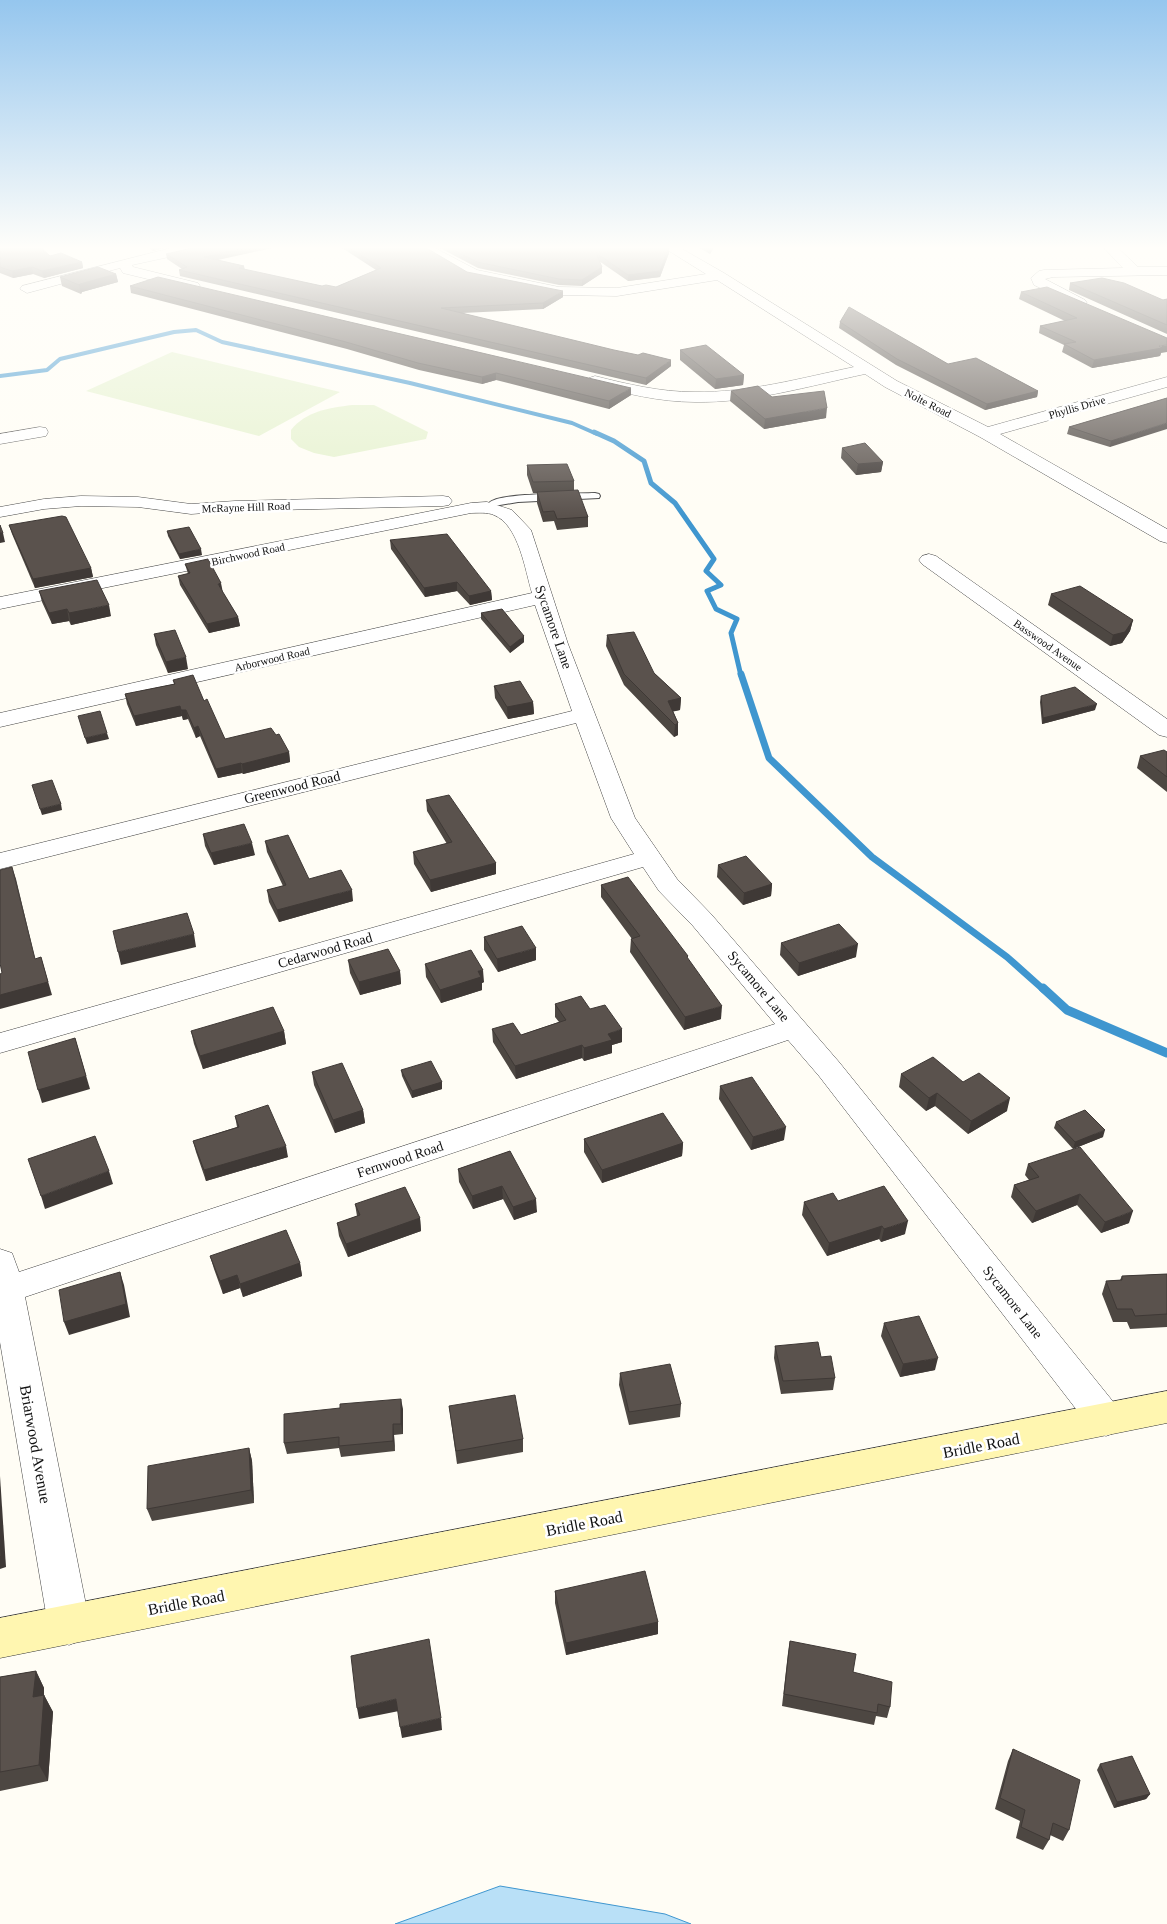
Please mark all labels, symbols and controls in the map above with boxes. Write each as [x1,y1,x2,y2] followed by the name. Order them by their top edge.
[903,386,954,420] street label: Nolte Road
[1047,393,1107,421] street label: Phyllis Drive
[202,499,291,515] street label: McRayne Hill Road
[210,540,286,568] street label: Birchwood Road
[532,583,575,671] street label: Sycamore Lane
[1011,617,1085,673] street label: Basswood Avenue
[233,644,311,673] street label: Arborwood Road
[243,768,342,807] street label: Greenwood Road
[276,930,374,971] street label: Cedarwood Road
[725,948,792,1025] street label: Sycamore Lane
[355,1138,445,1180] street label: Fernwood Road
[980,1263,1045,1341] street label: Sycamore Lane
[17,1383,54,1505] street label: Briarwood Avenue
[941,1430,1021,1461] street label: Bridle Road
[544,1508,624,1539] street label: Bridle Road
[146,1587,226,1618] street label: Bridle Road

